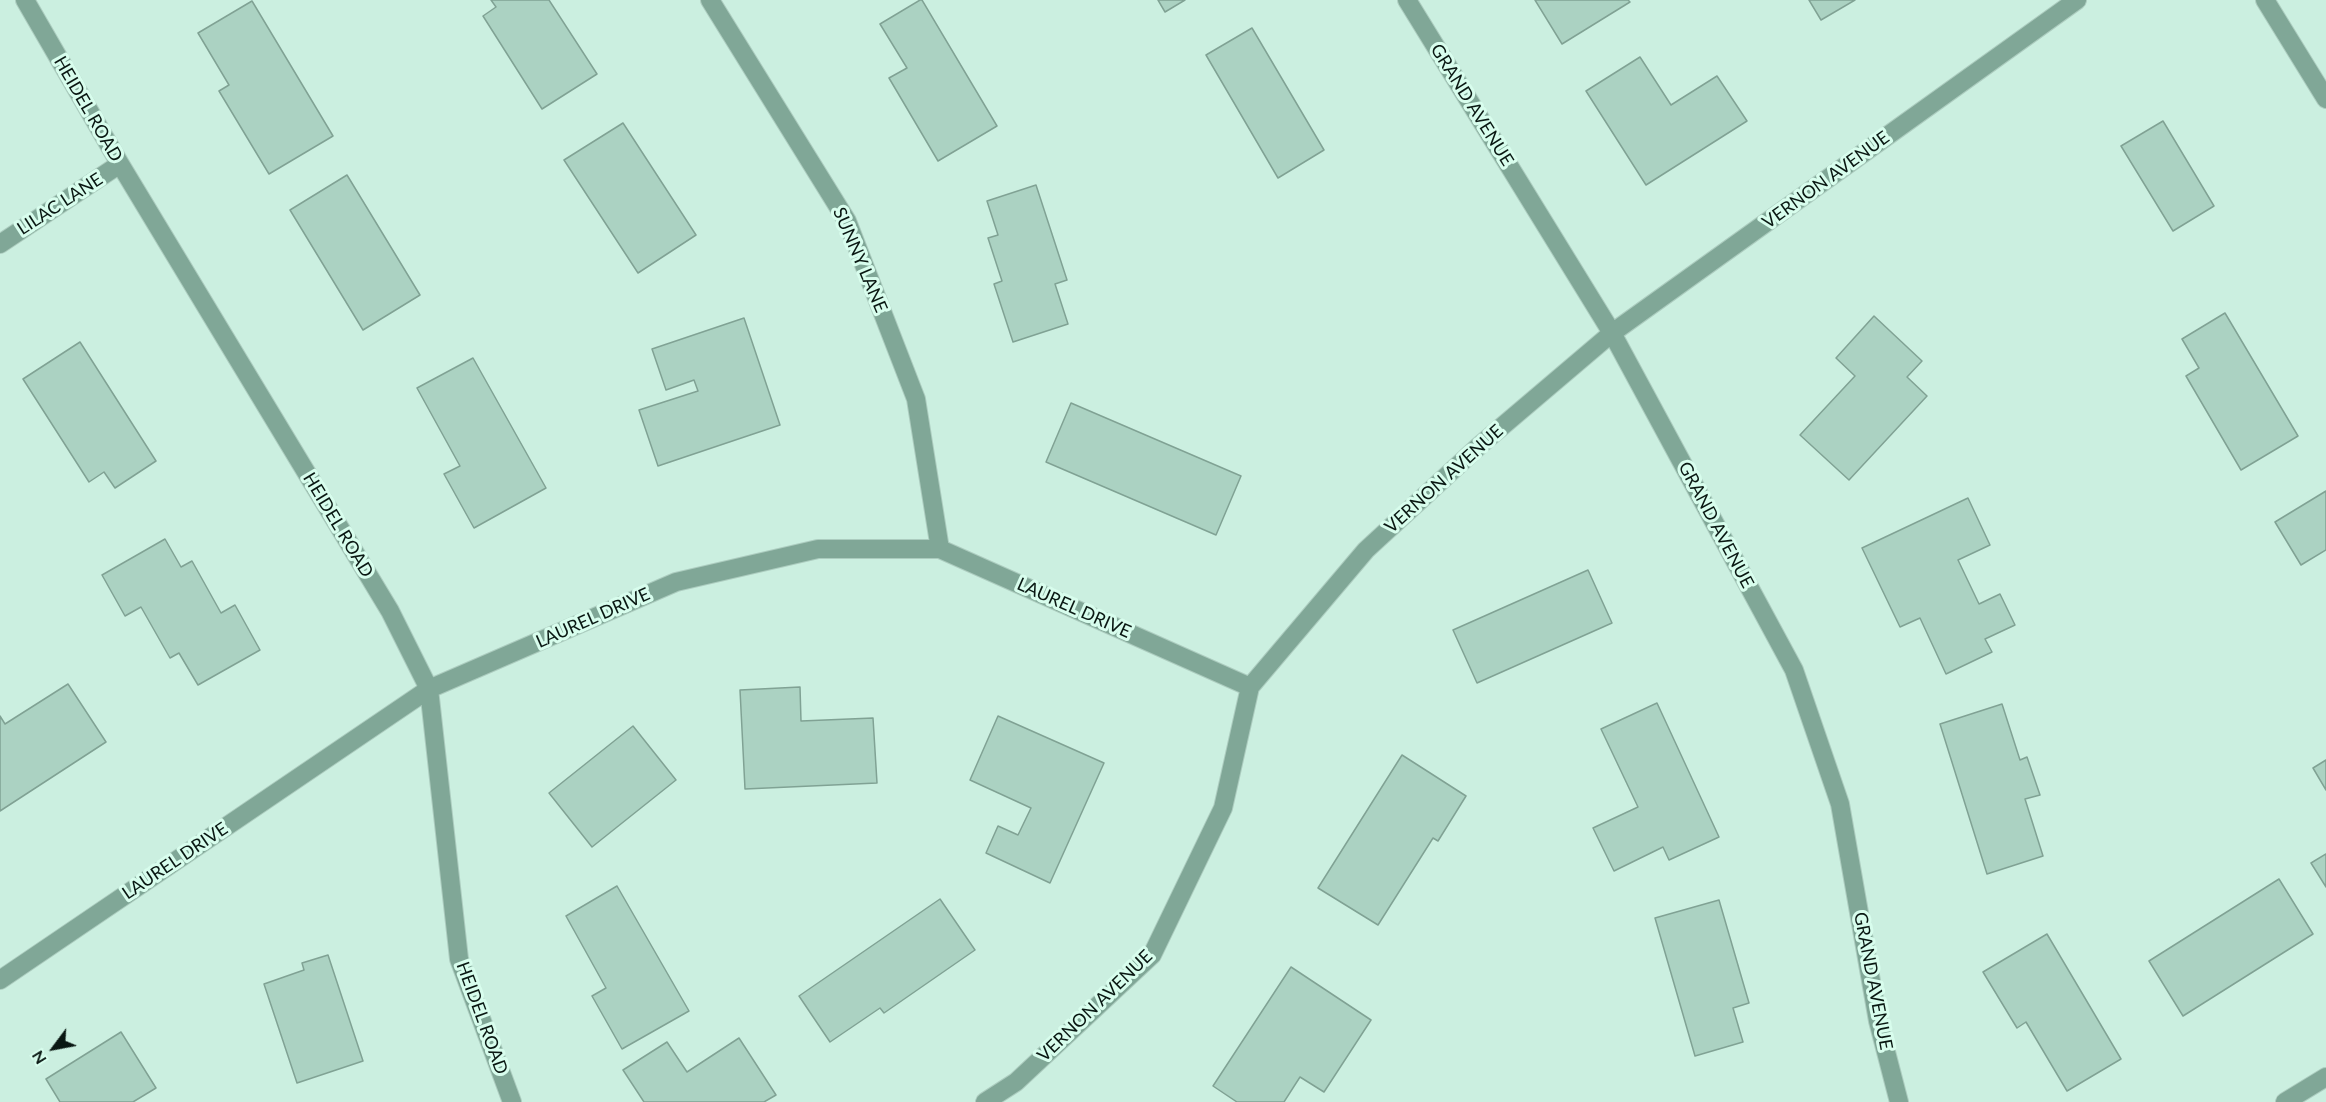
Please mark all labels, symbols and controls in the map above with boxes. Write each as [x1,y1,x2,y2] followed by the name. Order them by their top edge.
[1426,40,1518,170] street label: GRAND AVENUE
[49,52,127,166] street label: HEIDEL ROAD
[1758,127,1894,233] street label: VERNON AVENUE
[13,168,107,240] street label: LILAC LANE
[828,204,892,316] street label: SUNNY LANE
[1380,420,1508,538] street label: VERNON AVENUE
[1674,458,1758,592] street label: GRAND AVENUE
[298,469,378,581] street label: HEIDEL ROAD
[1014,573,1134,643] street label: LAUREL DRIVE
[533,583,653,653] street label: LAUREL DRIVE
[118,818,232,904] street label: LAUREL DRIVE
[1849,910,1897,1052] street label: GRAND AVENUE
[1033,946,1157,1066] street label: VERNON AVENUE
[452,959,512,1077] street label: HEIDEL ROAD
[24,1018,84,1078] north arrow
[27,1048,50,1068] text: N

